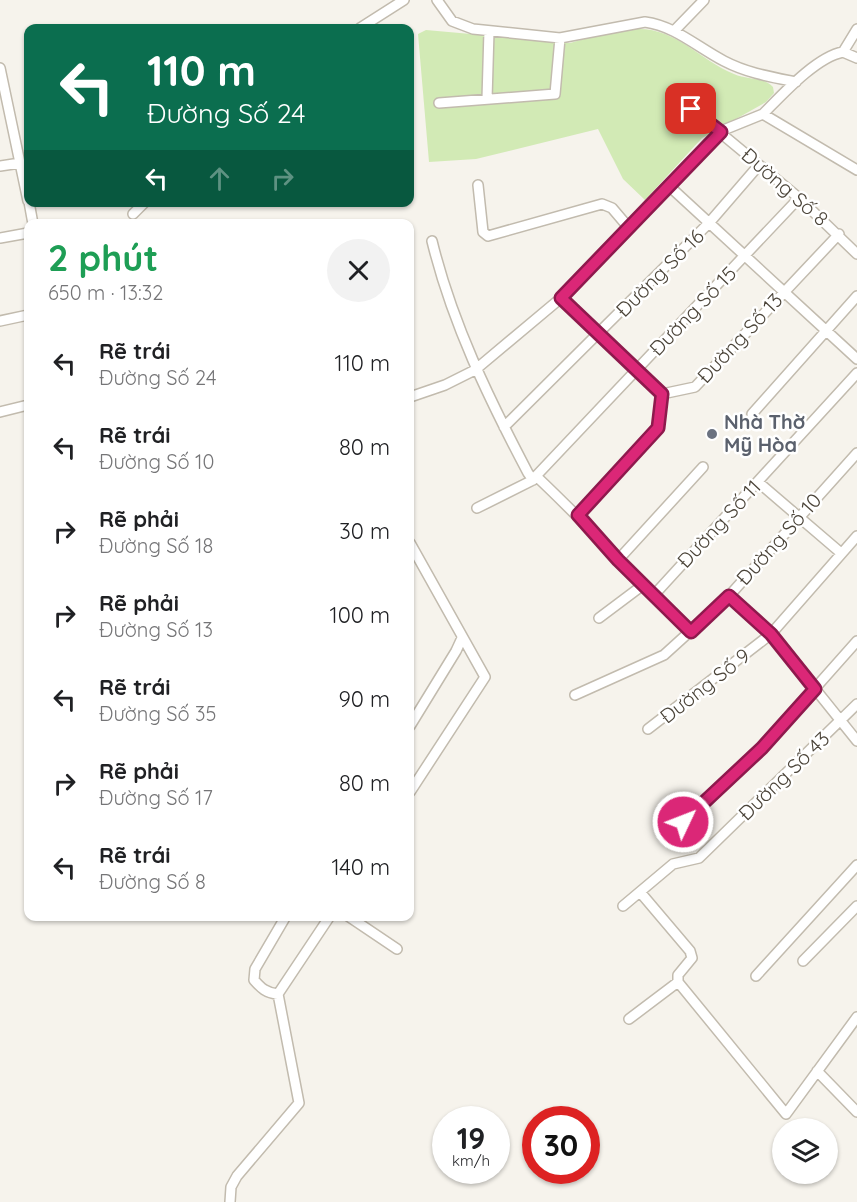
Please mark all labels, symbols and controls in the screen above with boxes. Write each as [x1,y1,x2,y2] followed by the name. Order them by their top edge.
[147,44,256,97] text: 110 m
[48,48,126,126] icon: left
[665,83,716,134] pin
[674,92,707,125] icon: arrive
[147,96,306,130] text: Đường Số 24
[737,142,834,231] street label: Đường Số 8
[140,162,173,195] icon: left
[203,162,236,195] icon: ahead
[266,162,299,195] icon: right
[610,223,709,322] street label: Đường Số 16
[48,235,158,280] text: 2 phút
[327,239,390,302] button: close
[644,261,741,360] street label: Đường Số 15
[48,280,163,305] text: 650 m · 13:32
[692,287,788,388] street label: Đường Số 13
[99,337,170,365] text: Rẽ trái
[48,347,81,380] icon: left
[335,349,390,377] text: 110 m
[99,365,216,390] text: Đường Số 24
[724,409,805,457] place label: Nhà Thờ Mỹ Hòa
[99,421,170,449] text: Rẽ trái
[705,427,719,441] marker: Nhà Thờ Mỹ Hòa
[48,431,81,464] icon: left
[339,433,390,461] text: 80 m
[99,449,214,474] text: Đường Số 10
[672,475,766,573] street label: Đường Số 11
[731,487,827,590] street label: Đường Số 10
[99,505,179,533] text: Rẽ phải
[48,515,81,548] icon: right
[339,517,390,545] text: 30 m
[99,533,213,558] text: Đường Số 18
[99,589,179,617] text: Rẽ phải
[48,599,81,632] icon: right
[330,601,390,629] text: 100 m
[99,617,213,642] text: Đường Số 13
[655,643,755,728] street label: Đường Số 9
[99,673,170,701] text: Rẽ trái
[48,683,81,716] icon: left
[339,685,390,713] text: 90 m
[99,701,217,726] text: Đường Số 35
[733,726,834,825] street label: Đường Số 43
[99,757,179,785] text: Rẽ phải
[48,767,81,800] icon: right
[339,769,390,797] text: 80 m
[99,785,213,810] text: Đường Số 17
[651,790,715,854] position arrow
[99,841,170,869] text: Rẽ trái
[48,851,81,884] icon: left
[331,853,390,881] text: 140 m
[99,869,206,894] text: Đường Số 8
[522,1106,600,1184] speed limit sign: 30
[772,1118,838,1184] map controls
[772,1118,838,1184] button: layers
[457,1119,485,1157] text: 19
[452,1151,490,1170] text: km/h

